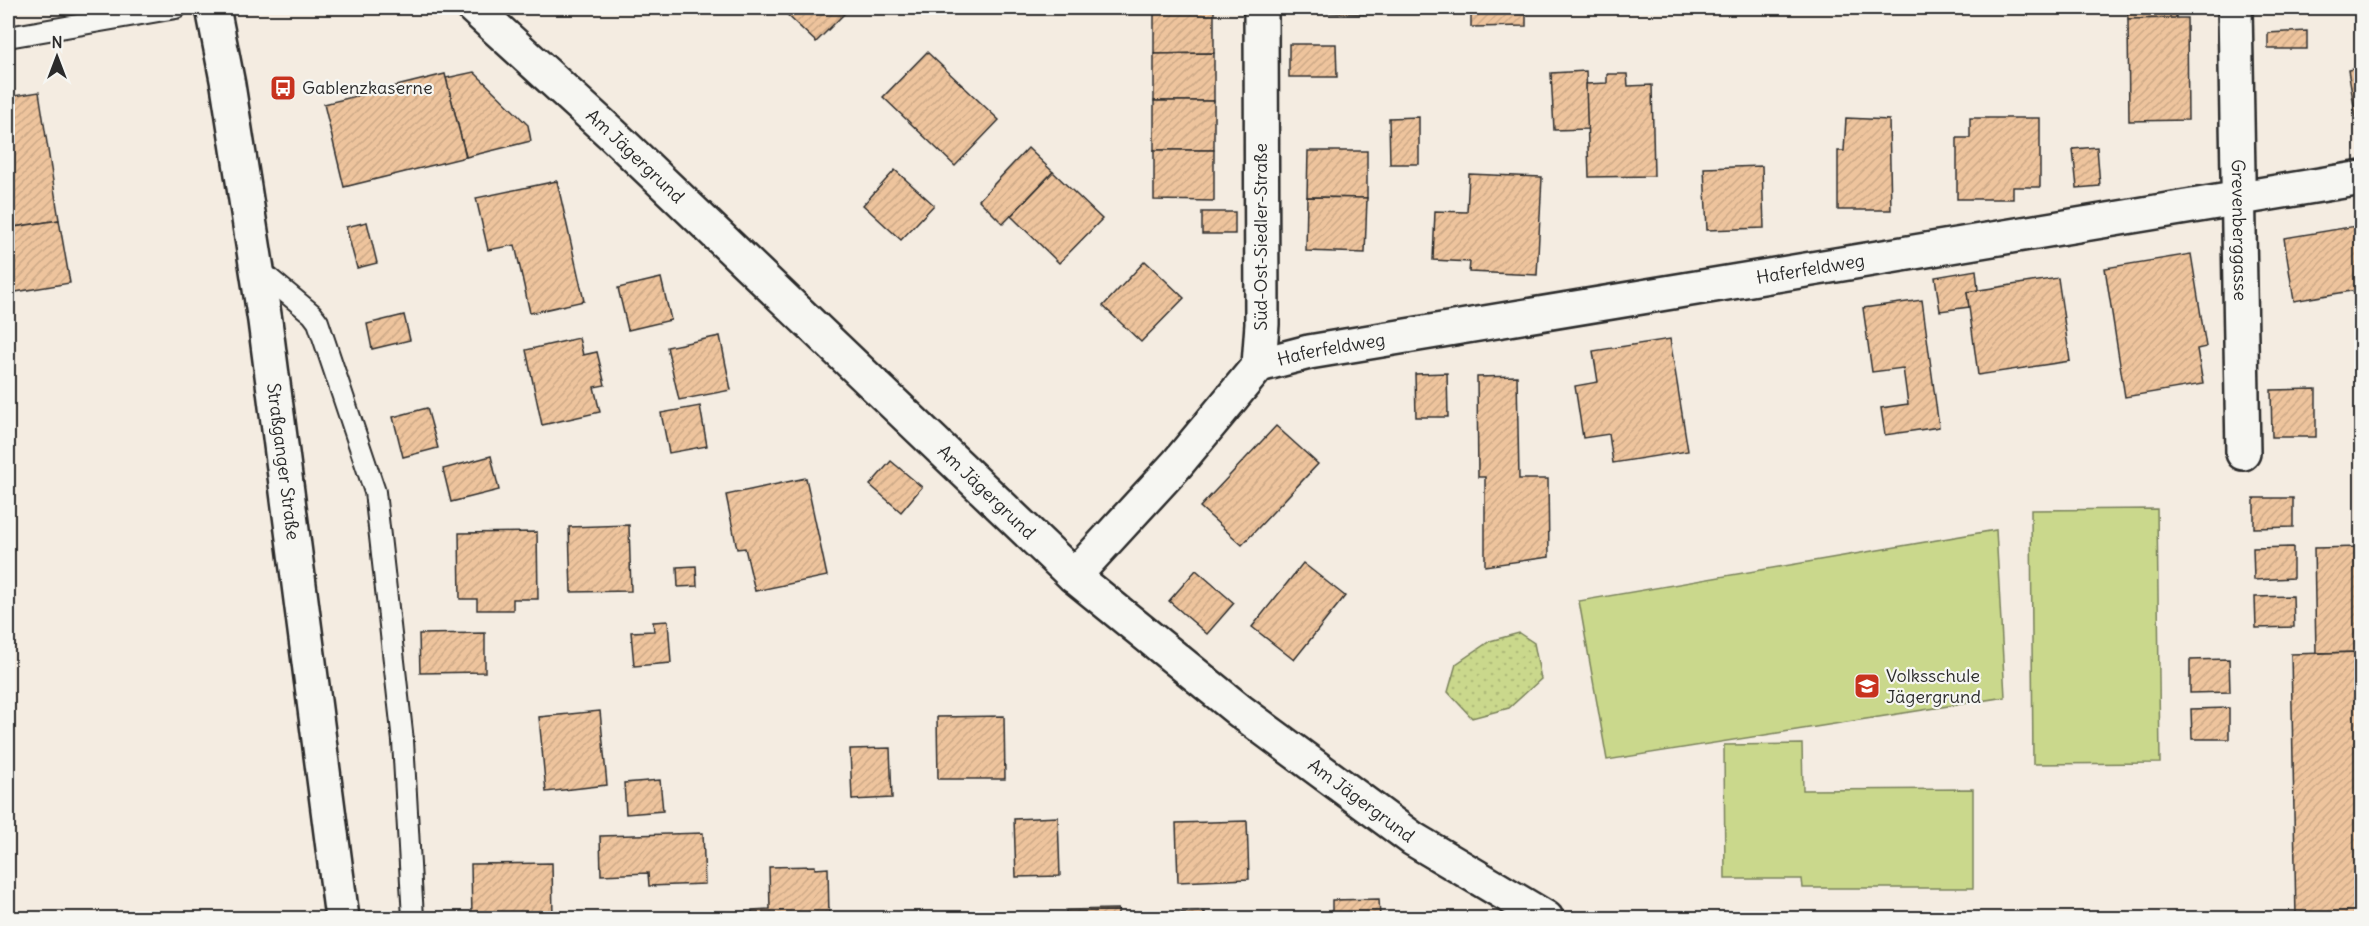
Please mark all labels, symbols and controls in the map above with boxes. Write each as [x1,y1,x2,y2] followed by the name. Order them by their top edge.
[27,27,87,87] north arrow
[51,32,63,52] text: N
[268,73,298,103] bus stop icon: Gablenzkaserne
[302,76,433,99] place label: Gablenzkaserne
[581,104,690,208] street label: Am Jägergrund
[1249,143,1272,331] street label: Süd-Ost-Siedler-Straße
[2227,159,2252,301] street label: Grevenberggasse
[1755,248,1866,289] street label: Haferfeldweg
[1275,328,1387,371] street label: Haferfeldweg
[262,382,305,541] street label: Straßganger Straße
[933,440,1041,544] street label: Am Jägergrund
[1886,664,1982,708] place label: Volksschule Jägergrund
[1852,671,1882,701] school or university icon: Volksschule Jägergrund
[1304,753,1420,847] street label: Am Jägergrund

